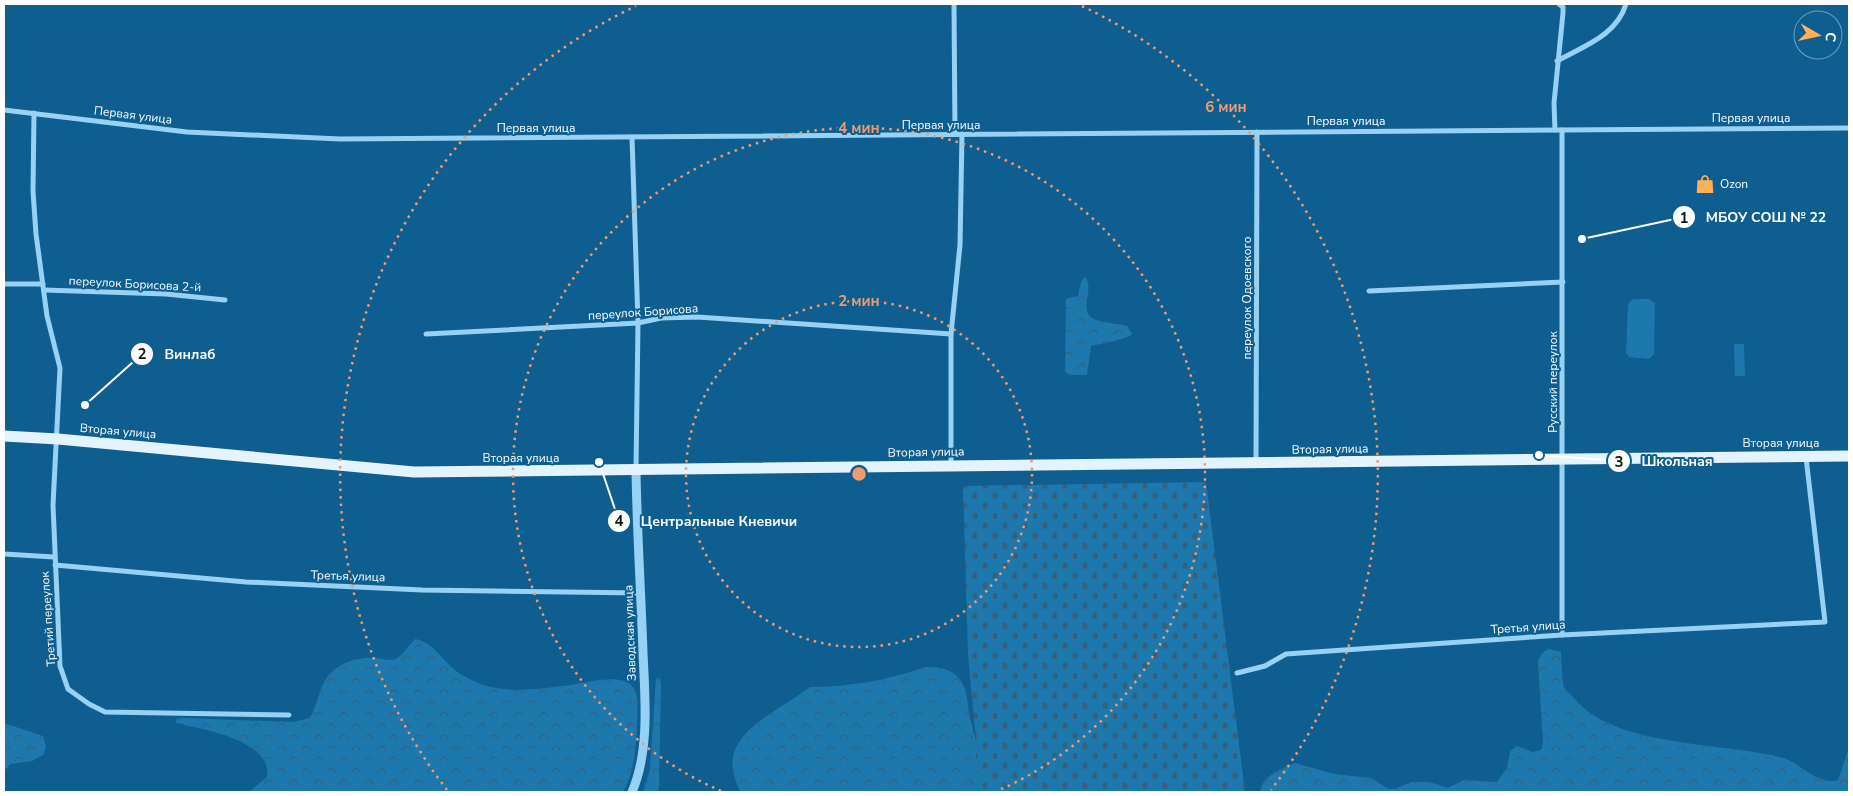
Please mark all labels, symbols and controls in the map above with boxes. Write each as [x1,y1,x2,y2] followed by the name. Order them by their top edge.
[1793,10,1843,60] north arrow
[1820,31,1840,44] text: С
[1205,97,1247,117] text: 6 мин
[93,102,173,128] street label: Первая улица
[1712,110,1790,126] street label: Первая улица
[1307,113,1385,129] street label: Первая улица
[902,117,980,133] street label: Первая улица
[838,118,880,138] text: 4 мин
[497,120,575,136] street label: Первая улица
[1694,173,1716,195] shop icon: Ozon
[1720,176,1748,192] place label: Ozon
[1671,203,1837,232] callout: МБОУ СОШ № 22
[1679,208,1689,228] text: 1
[1706,208,1826,227] text: МБОУ СОШ № 22
[1239,236,1255,359] street label: переулок Одоевского
[68,273,202,295] street label: переулок Борисова 2-й
[838,291,880,311] text: 2 мин
[587,300,699,324] street label: переулок Борисова
[1545,331,1561,433] street label: Русский переулок
[130,340,226,369] callout: Винлаб
[137,344,147,364] text: 2
[164,345,216,364] text: Винлаб
[79,420,157,442] street label: Вторая улица
[1743,435,1819,451] street label: Вторая улица
[1291,440,1369,458] street label: Вторая улица
[887,443,965,461] street label: Вторая улица
[1607,447,1723,476] callout: Школьная
[483,450,559,466] street label: Вторая улица
[1614,452,1624,472] text: 3
[1641,452,1713,471] text: Школьная
[850,465,868,483] centre of rings
[606,506,808,535] callout: Центральные Кневичи
[614,511,624,531] text: 4
[641,512,797,531] text: Центральные Кневичи
[310,567,386,585] street label: Третья улица
[37,570,59,667] street label: Третий переулок
[620,585,640,681] street label: Заводская улица
[1490,616,1566,638] street label: Третья улица

